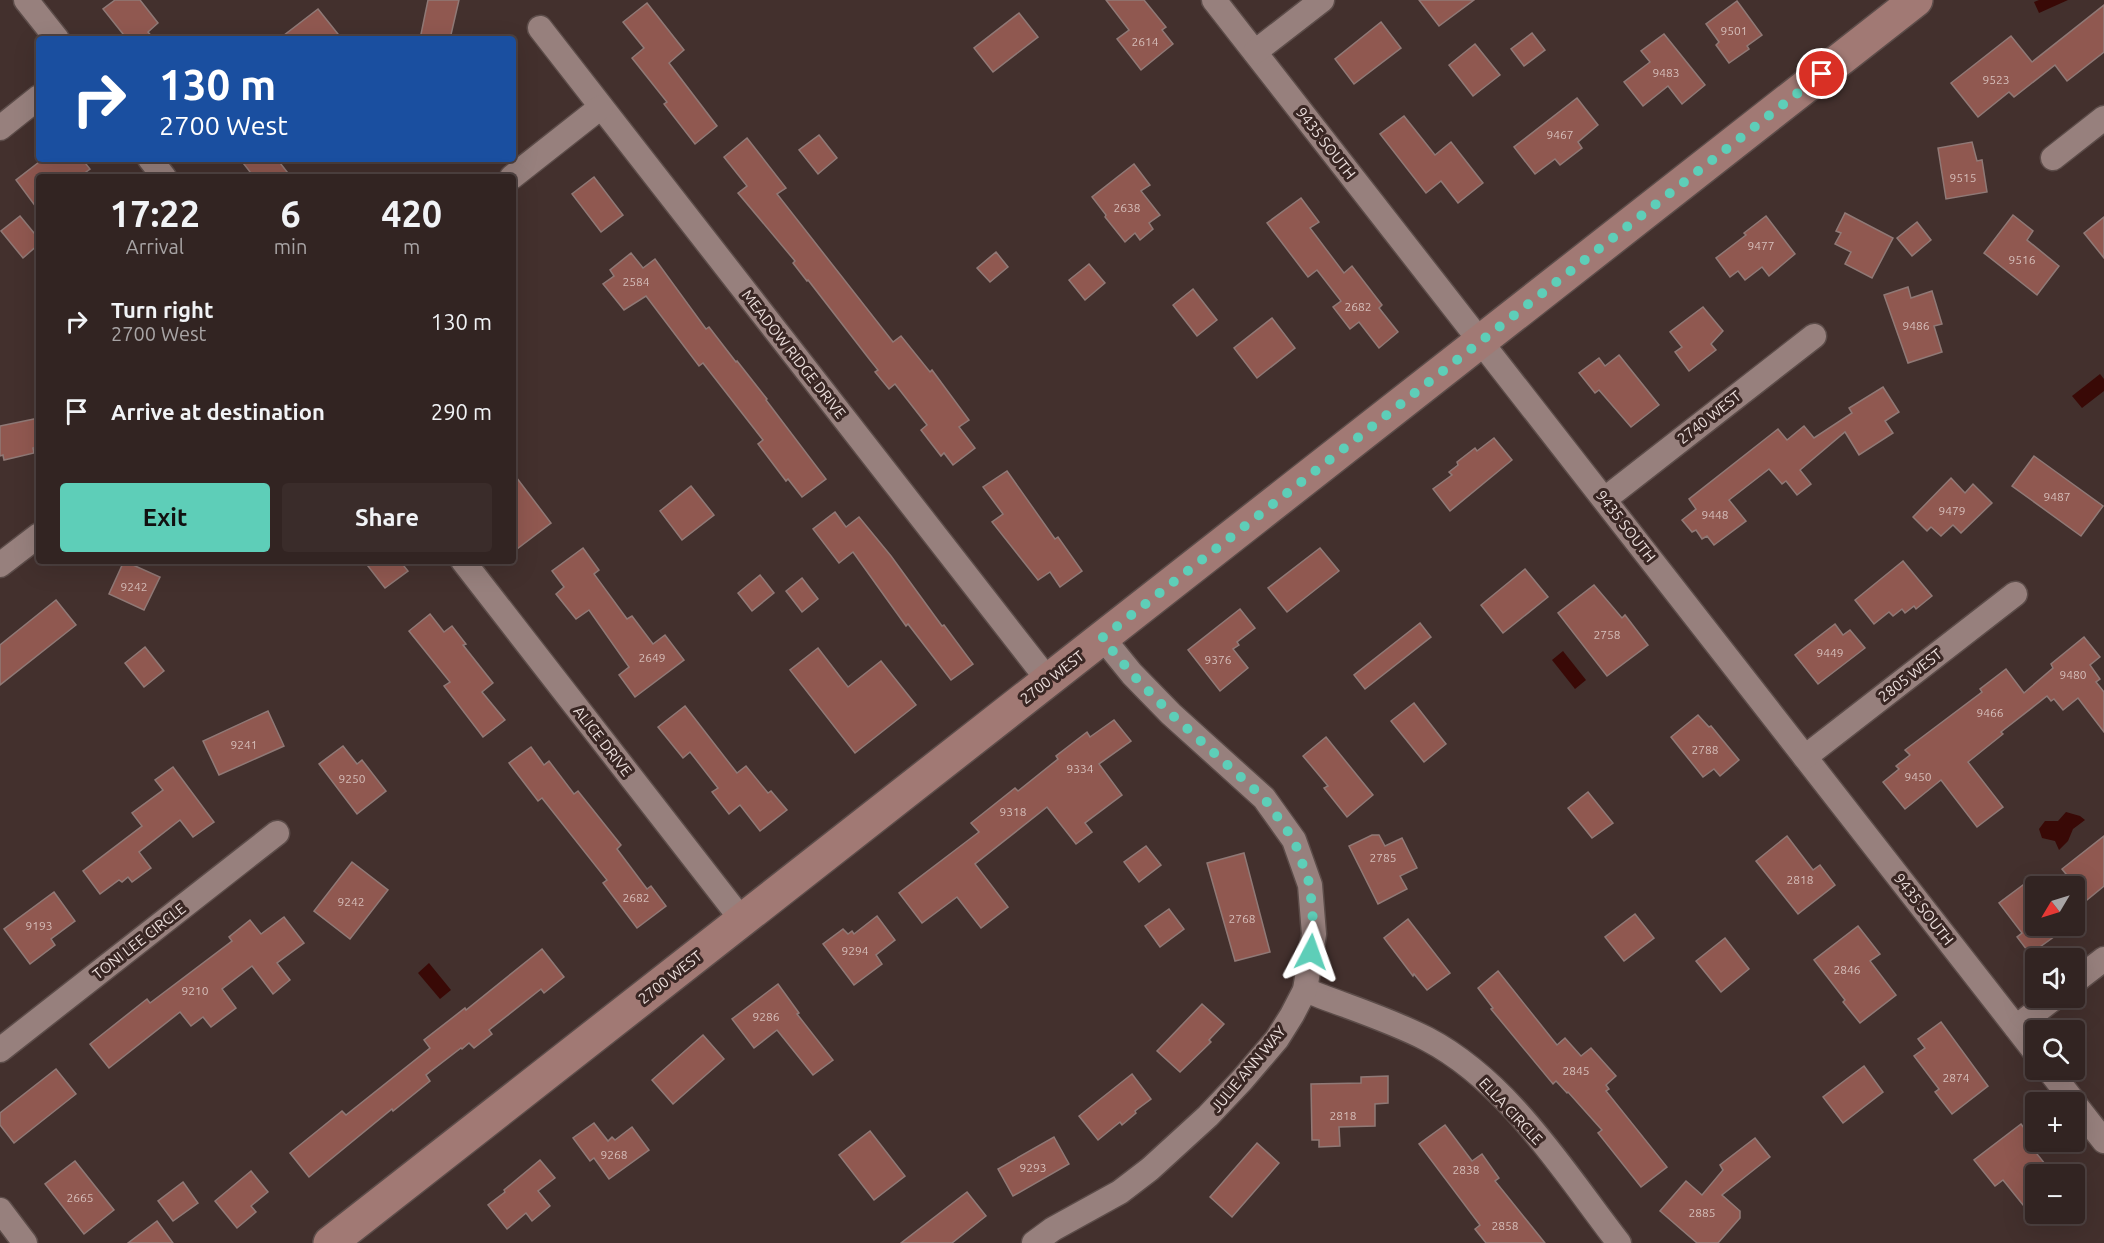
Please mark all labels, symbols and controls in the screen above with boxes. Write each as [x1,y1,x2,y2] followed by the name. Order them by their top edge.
[1720,24,1748,37] house number: 9501
[1131,35,1159,48] house number: 2614
[1796,48,1847,99] pin
[1805,57,1838,90] icon: arrive
[60,60,138,138] icon: right
[159,61,276,108] text: 130 m
[1652,66,1680,79] house number: 9483
[1982,73,2010,86] house number: 9523
[1293,104,1359,182] street label: 9435 SOUTH
[159,110,288,140] text: 2700 West
[1546,128,1574,141] house number: 9467
[1949,171,1977,184] house number: 9515
[110,193,200,234] text: 17:22
[280,193,301,234] text: 6
[381,193,442,234] text: 420
[1113,201,1141,214] house number: 2638
[126,235,184,258] text: Arrival
[274,235,307,258] text: min
[403,235,420,258] text: m
[1747,239,1775,252] house number: 9477
[2008,253,2036,266] house number: 9516
[622,275,650,288] house number: 2584
[739,286,849,422] street label: MEADOW RIDGE DRIVE
[111,297,213,322] text: Turn right
[1344,300,1372,313] house number: 2682
[60,305,93,338] icon: right
[431,309,492,334] text: 130 m
[1902,319,1930,332] house number: 9486
[111,322,206,345] text: 2700 West
[1674,387,1745,447] street label: 2740 WEST
[60,395,93,428] icon: arrive
[111,399,325,424] text: Arrive at destination
[431,399,492,424] text: 290 m
[60,483,270,552] button: Exit
[282,483,492,552] button: Share
[1593,487,1659,565] street label: 9435 SOUTH
[2043,490,2071,503] house number: 9487
[1938,504,1966,517] house number: 9479
[1701,508,1729,521] house number: 9448
[120,580,148,593] house number: 9242
[1593,628,1621,641] house number: 2758
[1875,645,1946,705] street label: 2805 WEST
[1816,646,1844,659] house number: 9449
[1017,647,1088,707] street label: 2700 WEST
[638,651,666,664] house number: 2649
[1204,653,1232,666] house number: 9376
[2059,668,2087,681] house number: 9480
[570,703,636,779] street label: ALICE DRIVE
[1976,706,2004,719] house number: 9466
[230,738,258,751] house number: 9241
[1691,743,1719,756] house number: 2788
[1066,762,1094,775] house number: 9334
[1904,770,1932,783] house number: 9450
[338,772,366,785] house number: 9250
[999,805,1027,818] house number: 9318
[1369,851,1397,864] house number: 2785
[1891,870,1957,948] street label: 9435 SOUTH
[1786,873,1814,886] house number: 2818
[2025,876,2085,936] north arrow
[2025,876,2085,1224] map controls
[622,891,650,904] house number: 2682
[337,895,365,908] house number: 9242
[89,899,189,983] street label: TONI LEE CIRCLE
[1228,912,1256,925] house number: 2768
[25,919,53,932] house number: 9193
[1279,920,1343,984] position arrow
[841,944,869,957] house number: 9294
[635,947,706,1007] street label: 2700 WEST
[2025,948,2085,1008] button: sound
[1833,963,1861,976] house number: 2846
[181,984,209,997] house number: 9210
[752,1010,780,1023] house number: 9286
[2025,1020,2085,1080] button: search
[1207,1022,1289,1115] street label: JULIE ANN WAY
[1562,1064,1590,1077] house number: 2845
[1942,1071,1970,1084] house number: 2874
[1476,1074,1546,1148] street label: ELLA CIRCLE
[2025,1092,2085,1152] button: +
[1329,1109,1357,1122] house number: 2818
[600,1148,628,1161] house number: 9268
[1019,1161,1047,1174] house number: 9293
[1452,1163,1480,1176] house number: 2838
[2025,1164,2085,1224] button: −
[66,1191,94,1204] house number: 2665
[1688,1206,1716,1219] house number: 2885
[1491,1219,1519,1232] house number: 2858

